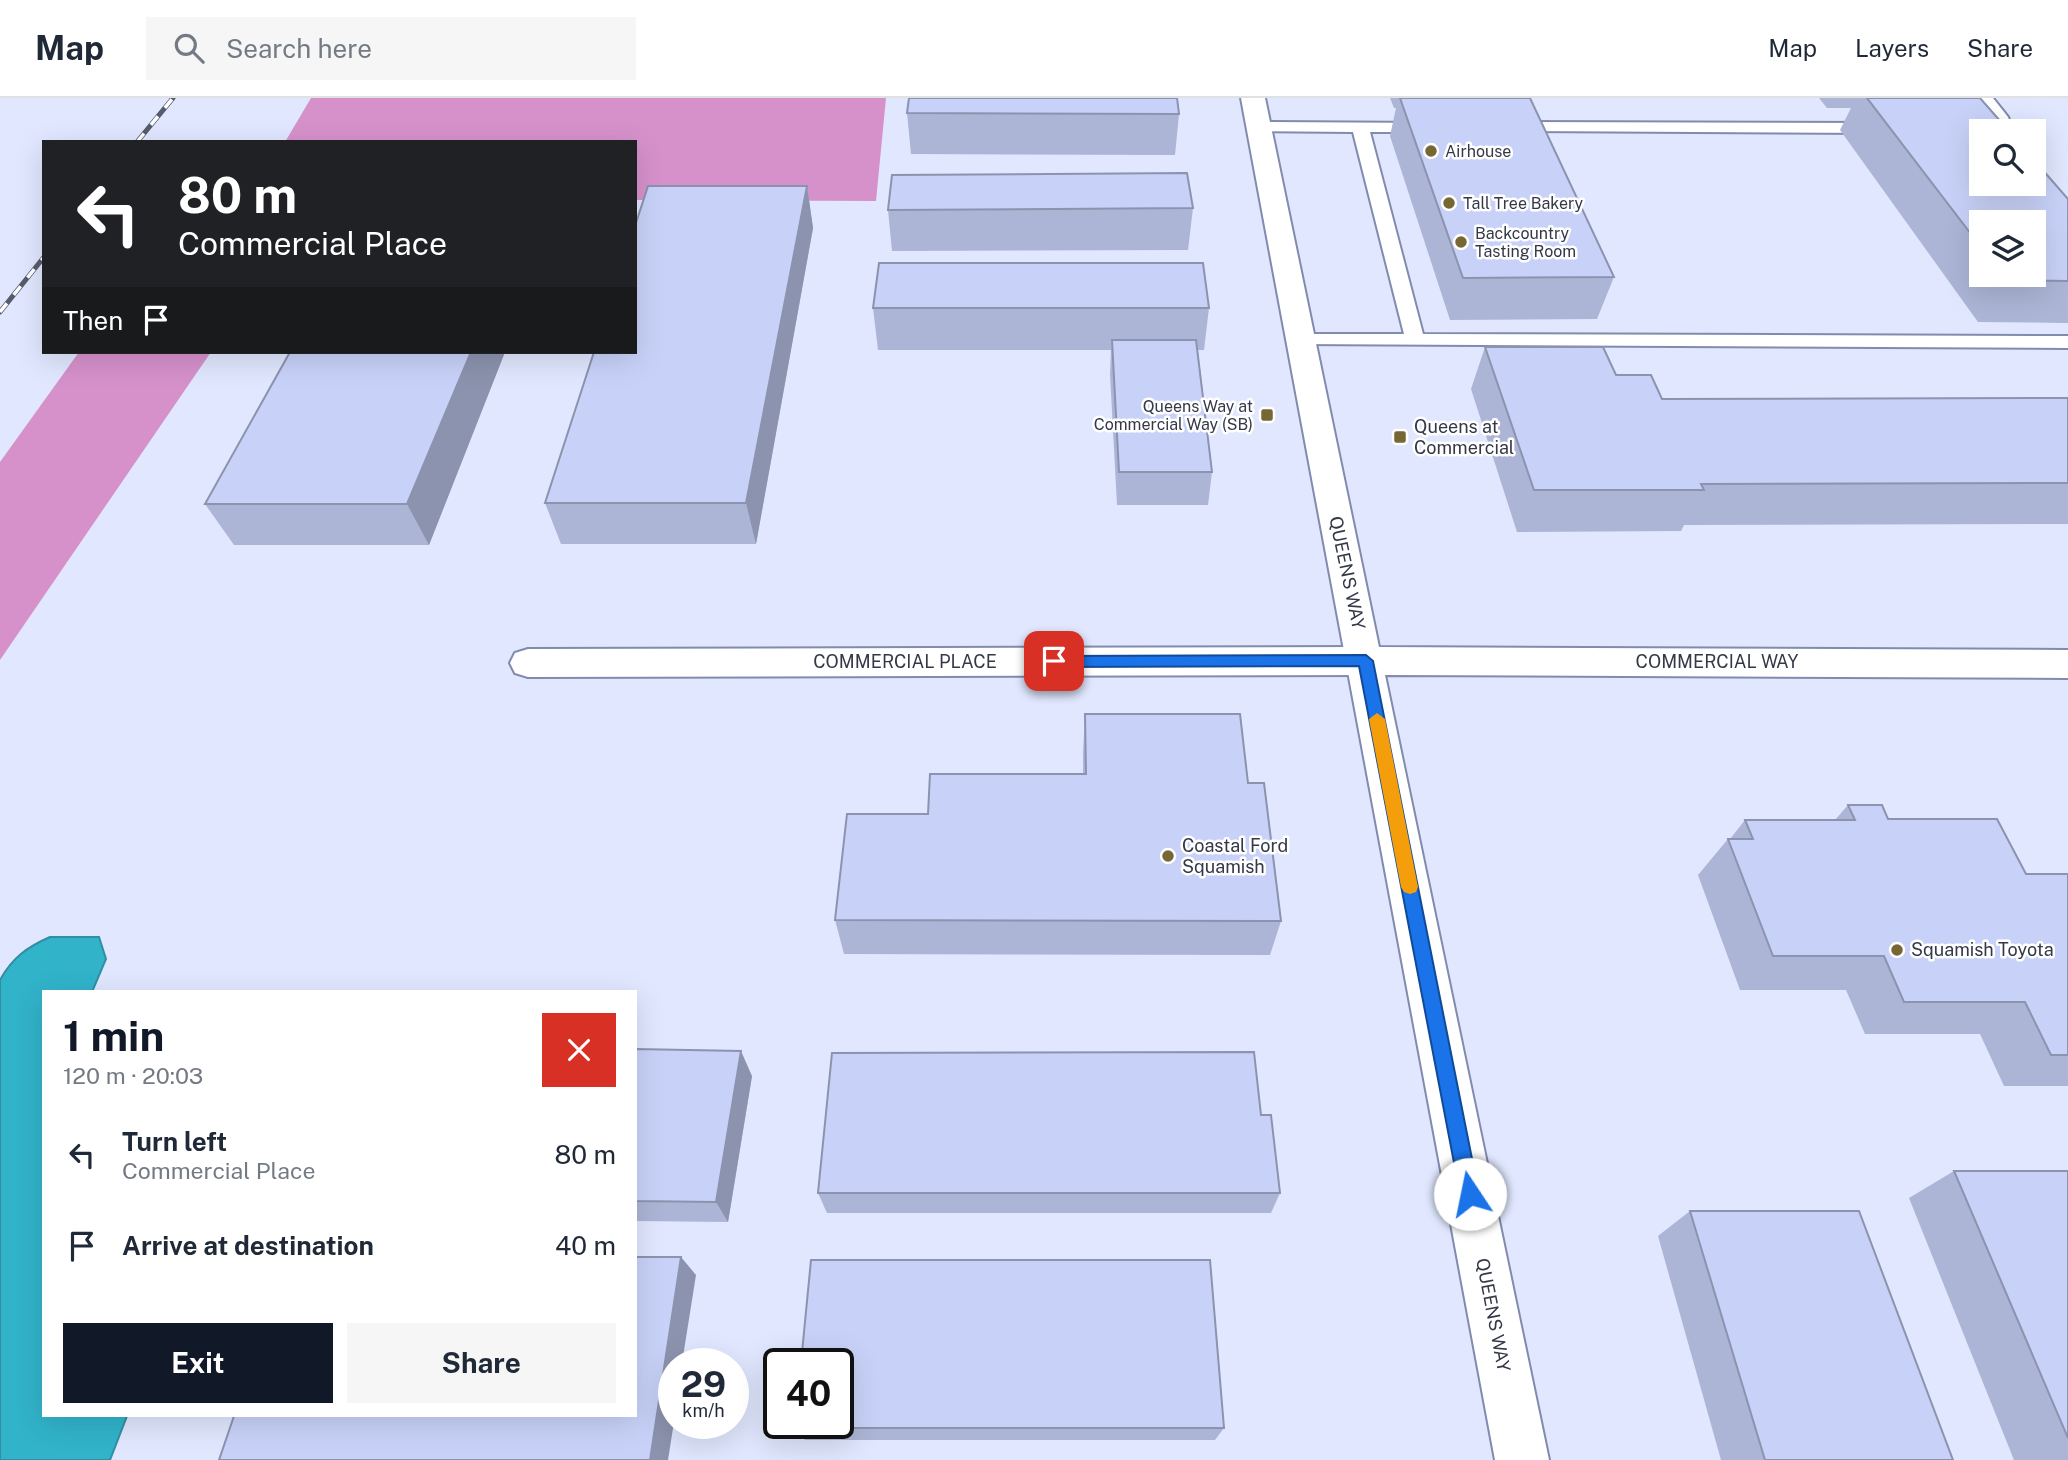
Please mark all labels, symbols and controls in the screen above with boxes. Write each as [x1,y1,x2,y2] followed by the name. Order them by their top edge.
[146,17,636,80] search box
[35,29,104,67] text: Map
[170,29,208,67] icon: search
[226,33,372,64] text: Search here
[1768,34,1817,62] text: Map
[1855,34,1929,62] text: Layers
[1967,34,2033,62] text: Share
[1969,119,2046,287] map controls
[1969,119,2046,196] button: search
[1445,142,1511,161] place label: Airhouse
[1423,143,1439,159] marker: Airhouse
[178,166,297,224] text: 80 m
[63,168,154,259] icon: left
[1463,194,1583,213] place label: Tall Tree Bakery
[1441,195,1457,211] marker: Tall Tree Bakery
[1969,210,2046,287] button: layers
[1475,224,1576,261] place label: Backcountry Tasting Room
[178,225,447,262] text: Commercial Place
[1453,234,1469,250] marker: Backcountry Tasting Room
[137,301,175,339] icon: arrive
[63,305,123,336] text: Then
[1094,397,1253,434] place label: Queens Way at Commercial Way (SB)
[1259,407,1275,423] marker: Queens Way at Commercial Way (SB)
[1414,416,1514,458] place label: Queens at Commercial
[1392,429,1408,445] marker: Queens at Commercial
[1325,514,1370,632] street label: QUEENS WAY
[1024,631,1084,691] pin
[1035,642,1073,680] icon: arrive
[813,651,997,672] street label: COMMERCIAL PLACE
[1636,651,1798,672] street label: COMMERCIAL WAY
[1182,835,1288,877] place label: Coastal Ford Squamish
[1160,848,1176,864] marker: Coastal Ford Squamish
[1911,939,2054,960] place label: Squamish Toyota
[1889,942,1905,958] marker: Squamish Toyota
[63,1011,164,1060] text: 1 min
[542,1013,616,1087] button: close
[63,1062,203,1089] text: 120 m · 20:03
[122,1126,227,1157] text: Turn left
[63,1136,101,1174] icon: left
[555,1139,616,1170] text: 80 m
[122,1157,315,1184] text: Commercial Place
[1433,1157,1507,1231] position arrow
[63,1227,101,1265] icon: arrive
[122,1230,374,1261] text: Arrive at destination
[555,1230,616,1261] text: 40 m
[1472,1256,1515,1374] street label: QUEENS WAY
[63,1323,333,1403] button: Exit
[347,1323,616,1403] button: Share
[763,1348,854,1439] speed limit sign: 40
[681,1364,726,1405] text: 29
[682,1400,725,1421] text: km/h

